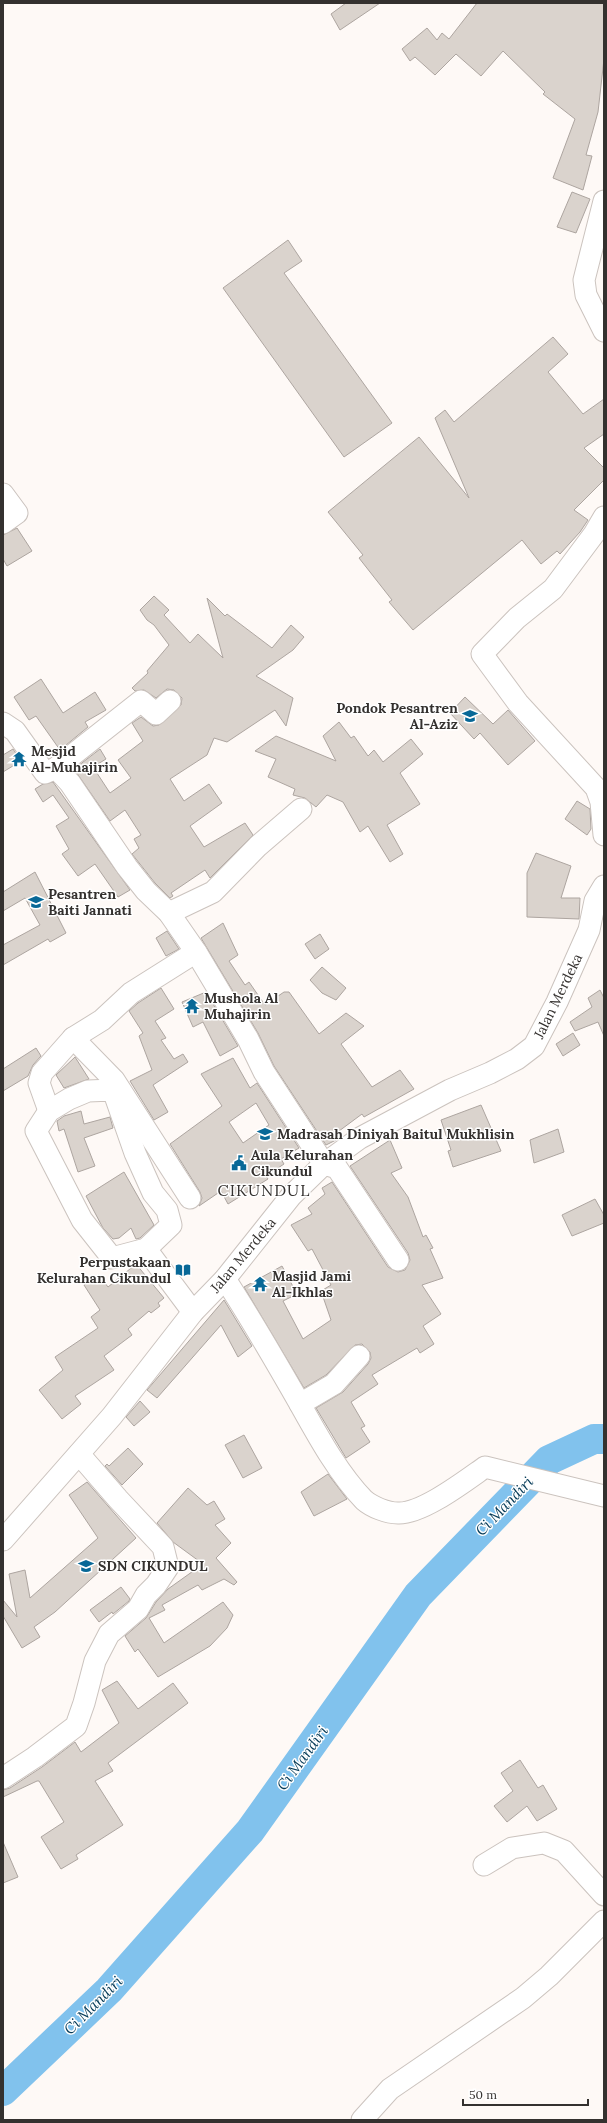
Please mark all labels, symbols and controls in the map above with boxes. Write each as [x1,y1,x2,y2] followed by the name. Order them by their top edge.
[336,699,458,733] place label: Pondok Pesantren Al-Aziz
[461,707,479,725] school or university icon: Pondok Pesantren Al-Aziz
[31,742,118,776] place label: Mesjid Al-Muhajirin
[10,750,28,768] temple icon: Mesjid Al-Muhajirin
[48,885,132,919] place label: Pesantren Baiti Jannati
[27,893,45,911] school or university icon: Pesantren Baiti Jannati
[529,950,586,1042] street label: Jalan Merdeka
[204,989,279,1023] place label: Mushola Al Muhajirin
[183,997,201,1015] temple icon: Mushola Al Muhajirin
[256,1125,274,1143] school or university icon: Madrasah Diniyah Baitul Mukhlisin
[277,1125,514,1143] place label: Madrasah Diniyah Baitul Mukhlisin
[251,1146,353,1180] place label: Aula Kelurahan Cikundul
[230,1154,248,1172] public building icon: Aula Kelurahan Cikundul
[218,1180,310,1200] district label: CIKUNDUL
[206,1214,280,1297] street label: Jalan Merdeka
[37,1253,172,1287] place label: Perpustakaan Kelurahan Cikundul
[174,1261,192,1279] library icon: Perpustakaan Kelurahan Cikundul
[272,1267,352,1301] place label: Masjid Jami Al-Ikhlas
[251,1275,269,1293] temple icon: Masjid Jami Al-Ikhlas
[471,1472,537,1540] water label: Ci Mandiri
[77,1557,95,1575] school or university icon: SDN CIKUNDUL
[98,1557,208,1575] place label: SDN CIKUNDUL
[272,1722,332,1794] water label: Ci Mandiri
[60,1972,126,2038] water label: Ci Mandiri
[463,2081,588,2107] scale bar
[469,2087,497,2102] text: 50 m

